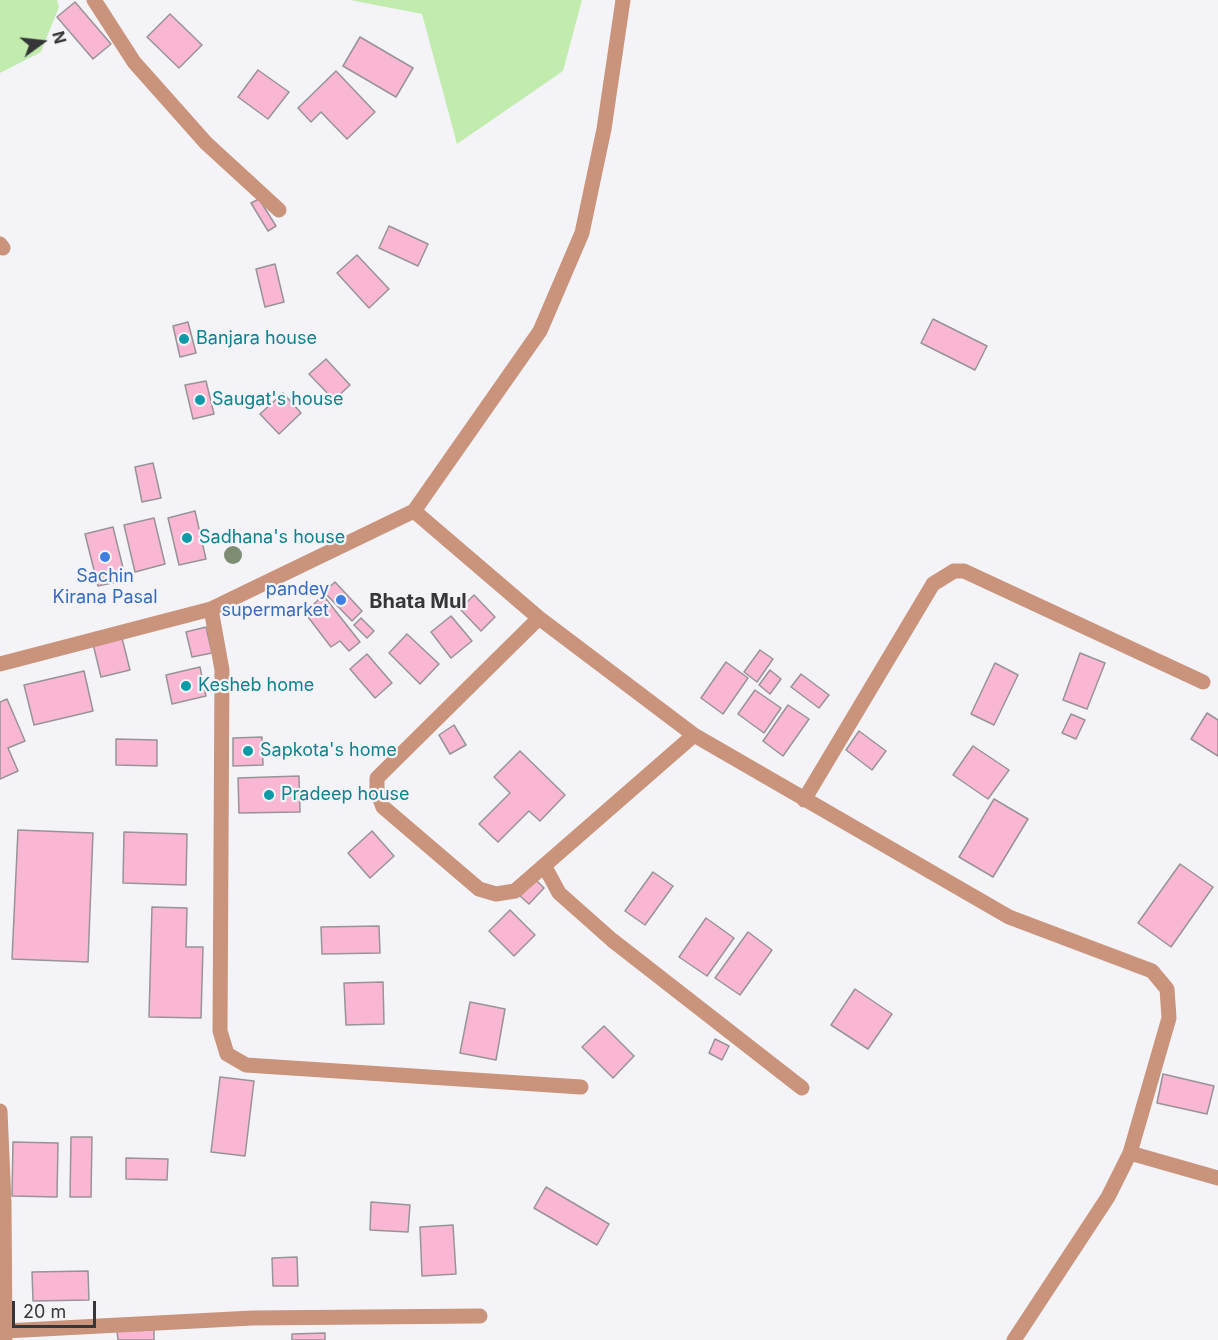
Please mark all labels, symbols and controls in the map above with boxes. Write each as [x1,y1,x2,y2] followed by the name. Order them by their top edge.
[12,12,72,72] north arrow
[48,29,71,46] text: N
[196,328,317,350] place label: Banjara house
[177,332,191,346] marker: Banjara house
[212,389,343,411] place label: Saugat's house
[193,393,207,407] marker: Saugat's house
[199,527,345,549] place label: Sadhana's house
[180,531,194,545] marker: Sadhana's house
[98,550,112,564] marker: Sachin Kirana Pasal
[53,566,157,608] place label: Sachin Kirana Pasal
[221,579,329,622] place label: pandey supermarket
[369,590,467,614] district label: Bhata Mul
[334,593,348,607] marker: pandey supermarket
[198,675,314,697] place label: Kesheb home
[179,679,193,693] marker: Kesheb home
[260,740,397,762] place label: Sapkota's home
[241,744,255,758] marker: Sapkota's home
[281,784,410,806] place label: Pradeep house
[262,788,276,802] marker: Pradeep house
[15,1289,99,1327] scale bar
[23,1301,66,1322] text: 20 m

